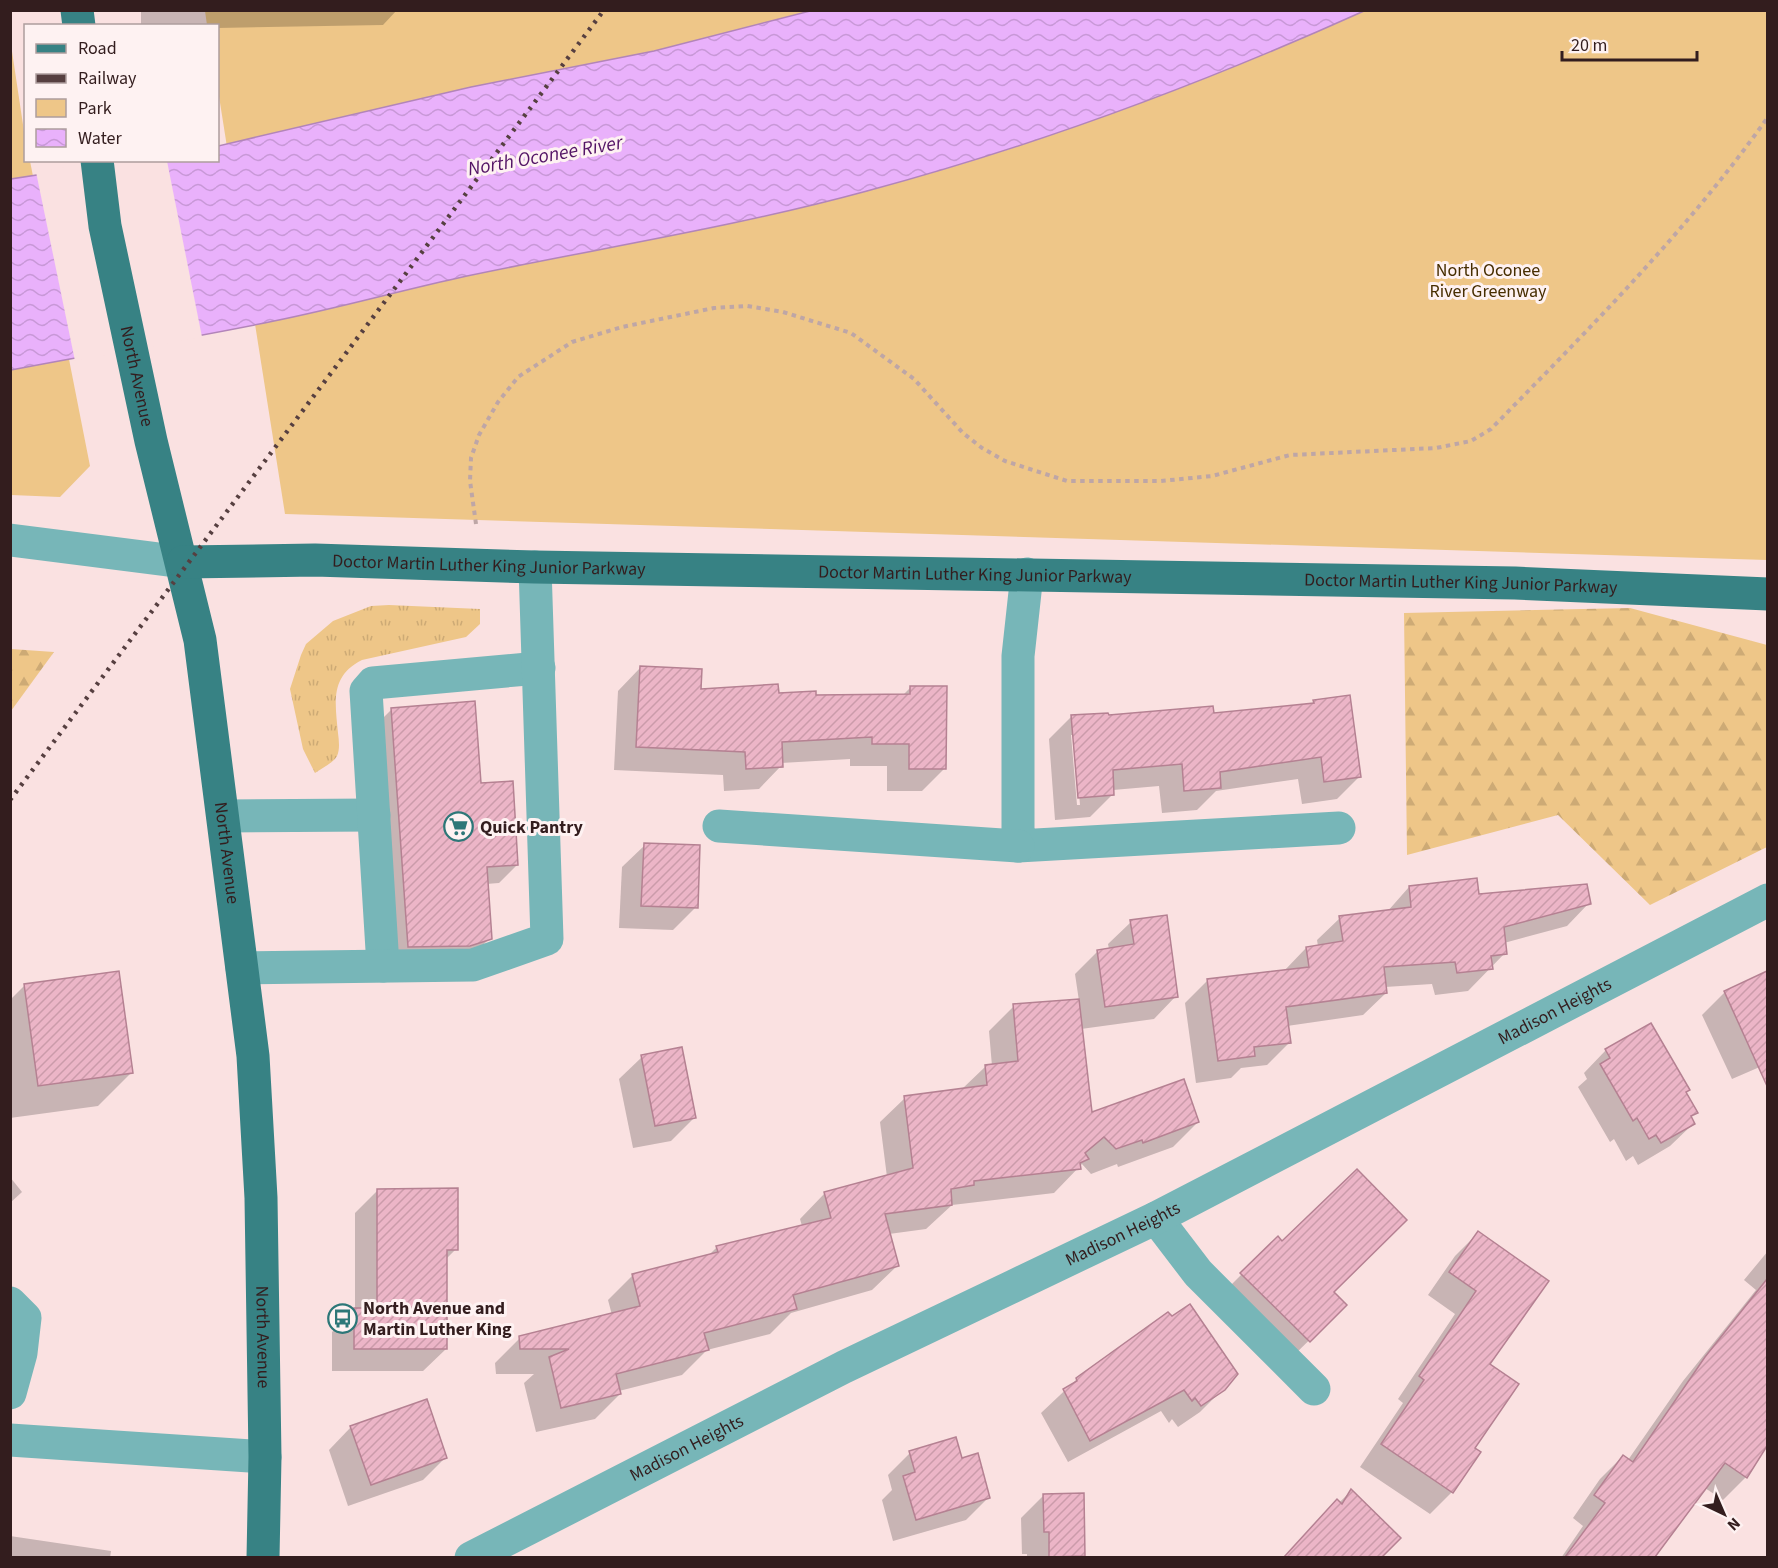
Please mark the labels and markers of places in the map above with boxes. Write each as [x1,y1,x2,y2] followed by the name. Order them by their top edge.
[443,811,475,843] supermarket icon: Quick Pantry
[480,815,583,840] place label: Quick Pantry
[363,1296,512,1342] place label: North Avenue and Martin Luther King
[326,1302,358,1334] bus stop icon: North Avenue and Martin Luther King

